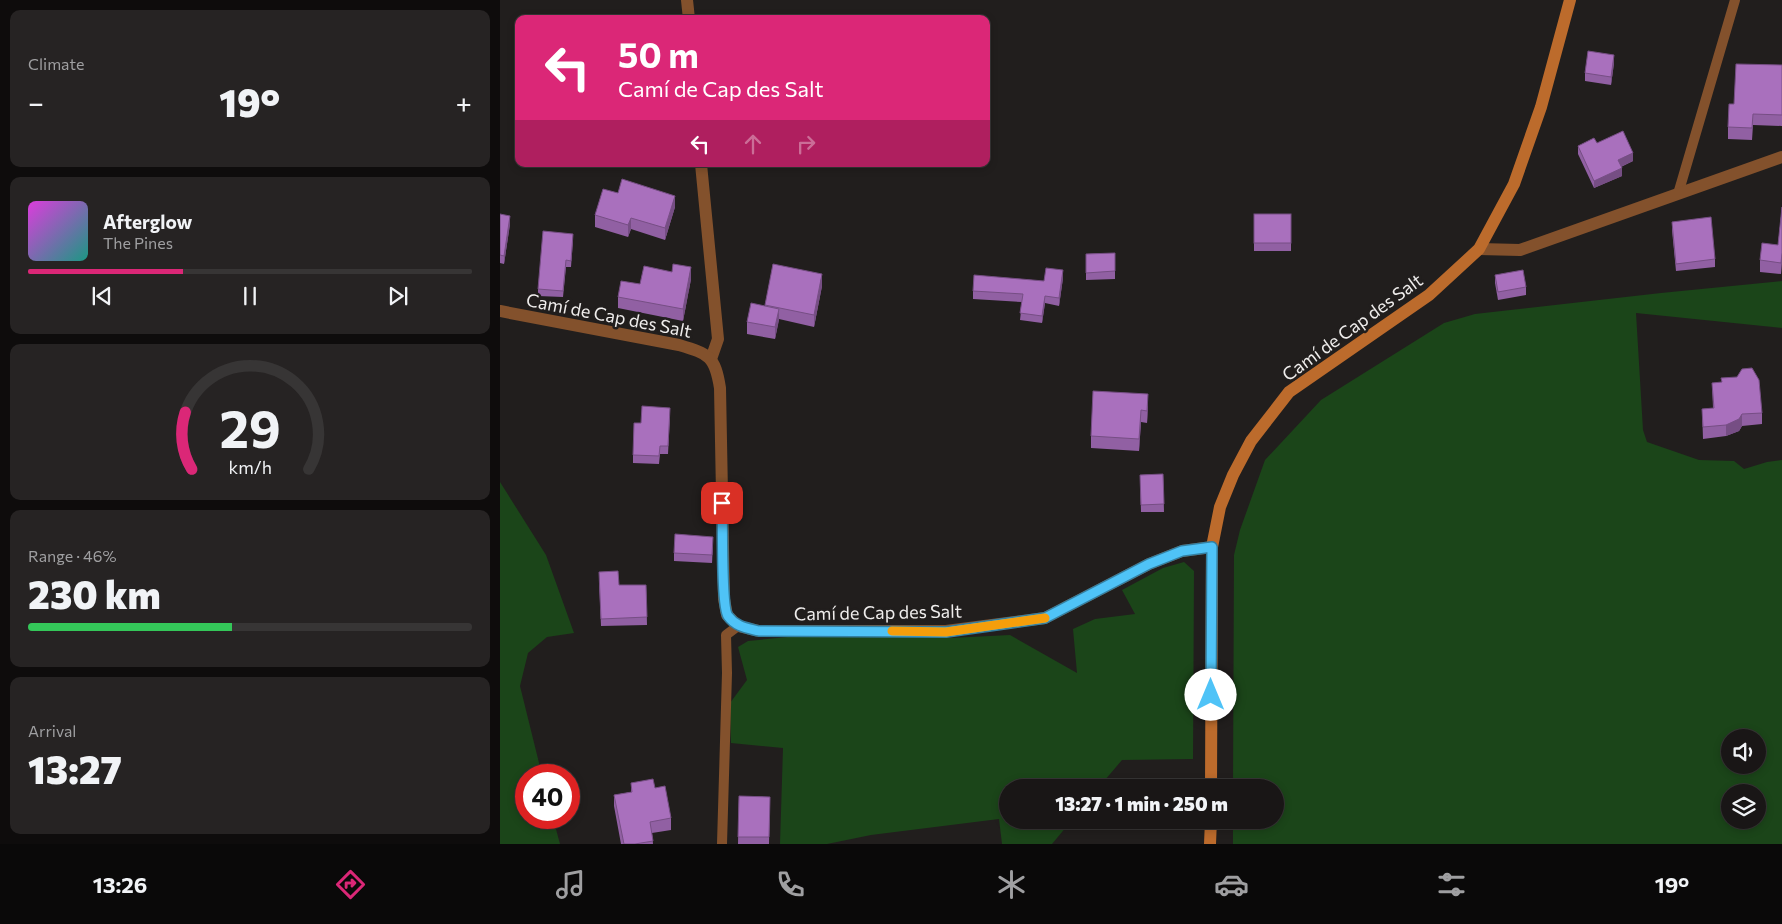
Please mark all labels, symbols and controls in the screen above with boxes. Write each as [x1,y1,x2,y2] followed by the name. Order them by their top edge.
[618,32,699,75] text: 50 m
[535,35,600,100] icon: left
[28,54,84,73] text: Climate
[618,75,824,102] text: Camí de Cap des Salt
[219,78,280,125] text: 19°
[28,85,44,119] text: −
[456,85,472,119] text: +
[686,130,714,158] icon: left
[739,130,767,158] icon: ahead
[792,130,820,158] icon: right
[103,210,192,233] text: Afterglow
[103,233,173,252] text: The Pines
[1278,269,1426,385] street label: Camí de Cap des Salt
[88,282,116,310] icon: previous
[236,282,264,310] icon: pause
[384,282,412,310] icon: next
[524,288,694,342] street label: Camí de Cap des Salt
[219,395,281,459] text: 29
[228,456,272,478] text: km/h
[701,482,743,524] pin
[708,489,736,517] icon: arrive
[28,546,116,565] text: Range · 46%
[28,570,161,617] text: 230 km
[794,600,962,624] street label: Camí de Cap des Salt
[1184,668,1236,720] position arrow
[28,721,76,740] text: Arrival
[1721,729,1766,829] map controls
[1721,729,1766,774] button: sound
[28,745,122,792] text: 13:27
[515,764,580,829] speed limit sign: 40
[1721,784,1766,829] button: layers
[1055,792,1228,815] text: 13:27 · 1 min · 250 m
[333,867,368,902] icon: directions
[553,867,588,902] icon: music
[773,867,808,902] icon: phone
[994,867,1029,902] icon: climate
[1214,867,1249,902] icon: car
[1434,867,1469,902] icon: filters
[93,871,147,898] text: 13:26
[1655,871,1689,898] text: 19°

